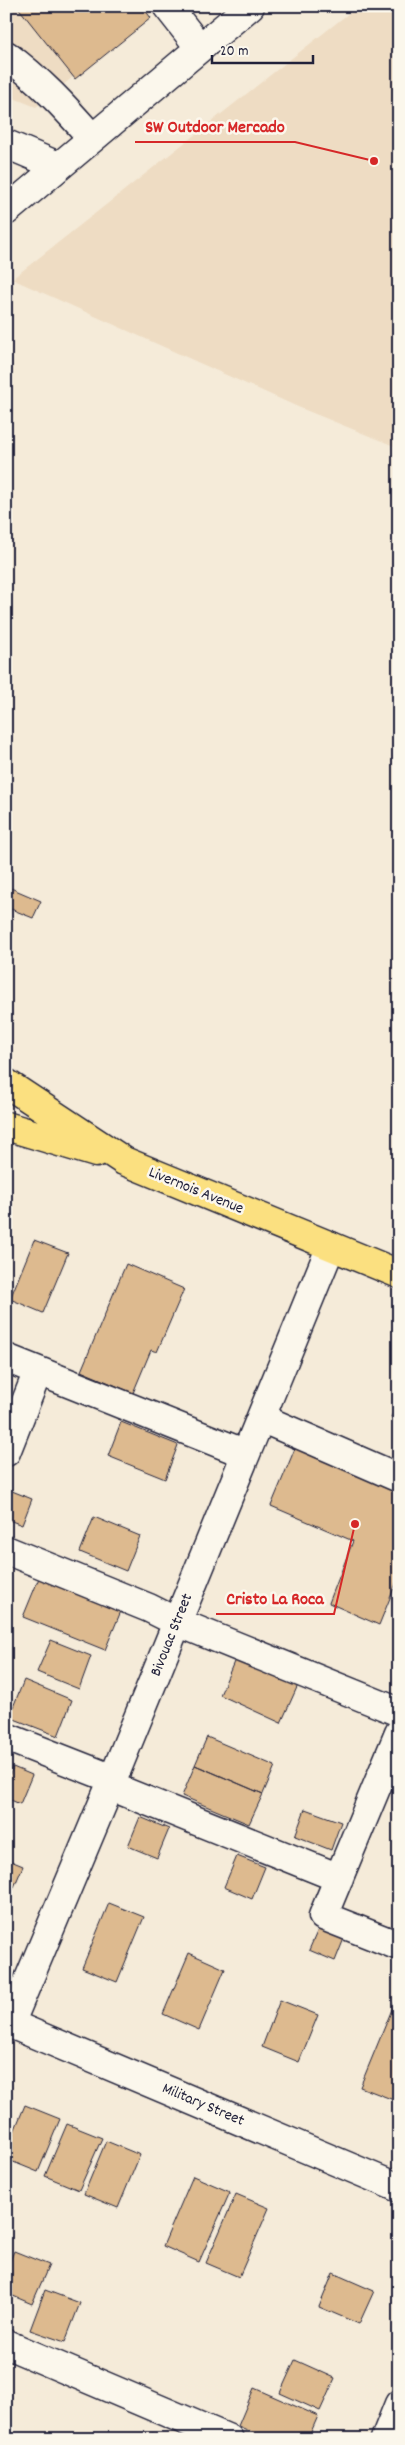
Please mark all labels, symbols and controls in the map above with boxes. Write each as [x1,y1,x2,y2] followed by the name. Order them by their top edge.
[212,32,314,64] scale bar
[220,41,248,63] text: 20 m
[135,109,295,142] callout: SW Outdoor Mercado
[145,116,285,141] text: SW Outdoor Mercado
[145,1161,247,1221] street label: Livernois Avenue
[216,1581,334,1614] callout: Cristo La Roca
[226,1588,324,1613] text: Cristo La Roca
[145,1590,199,1680] street label: Bivouac Street
[158,2077,248,2133] street label: Military Street

